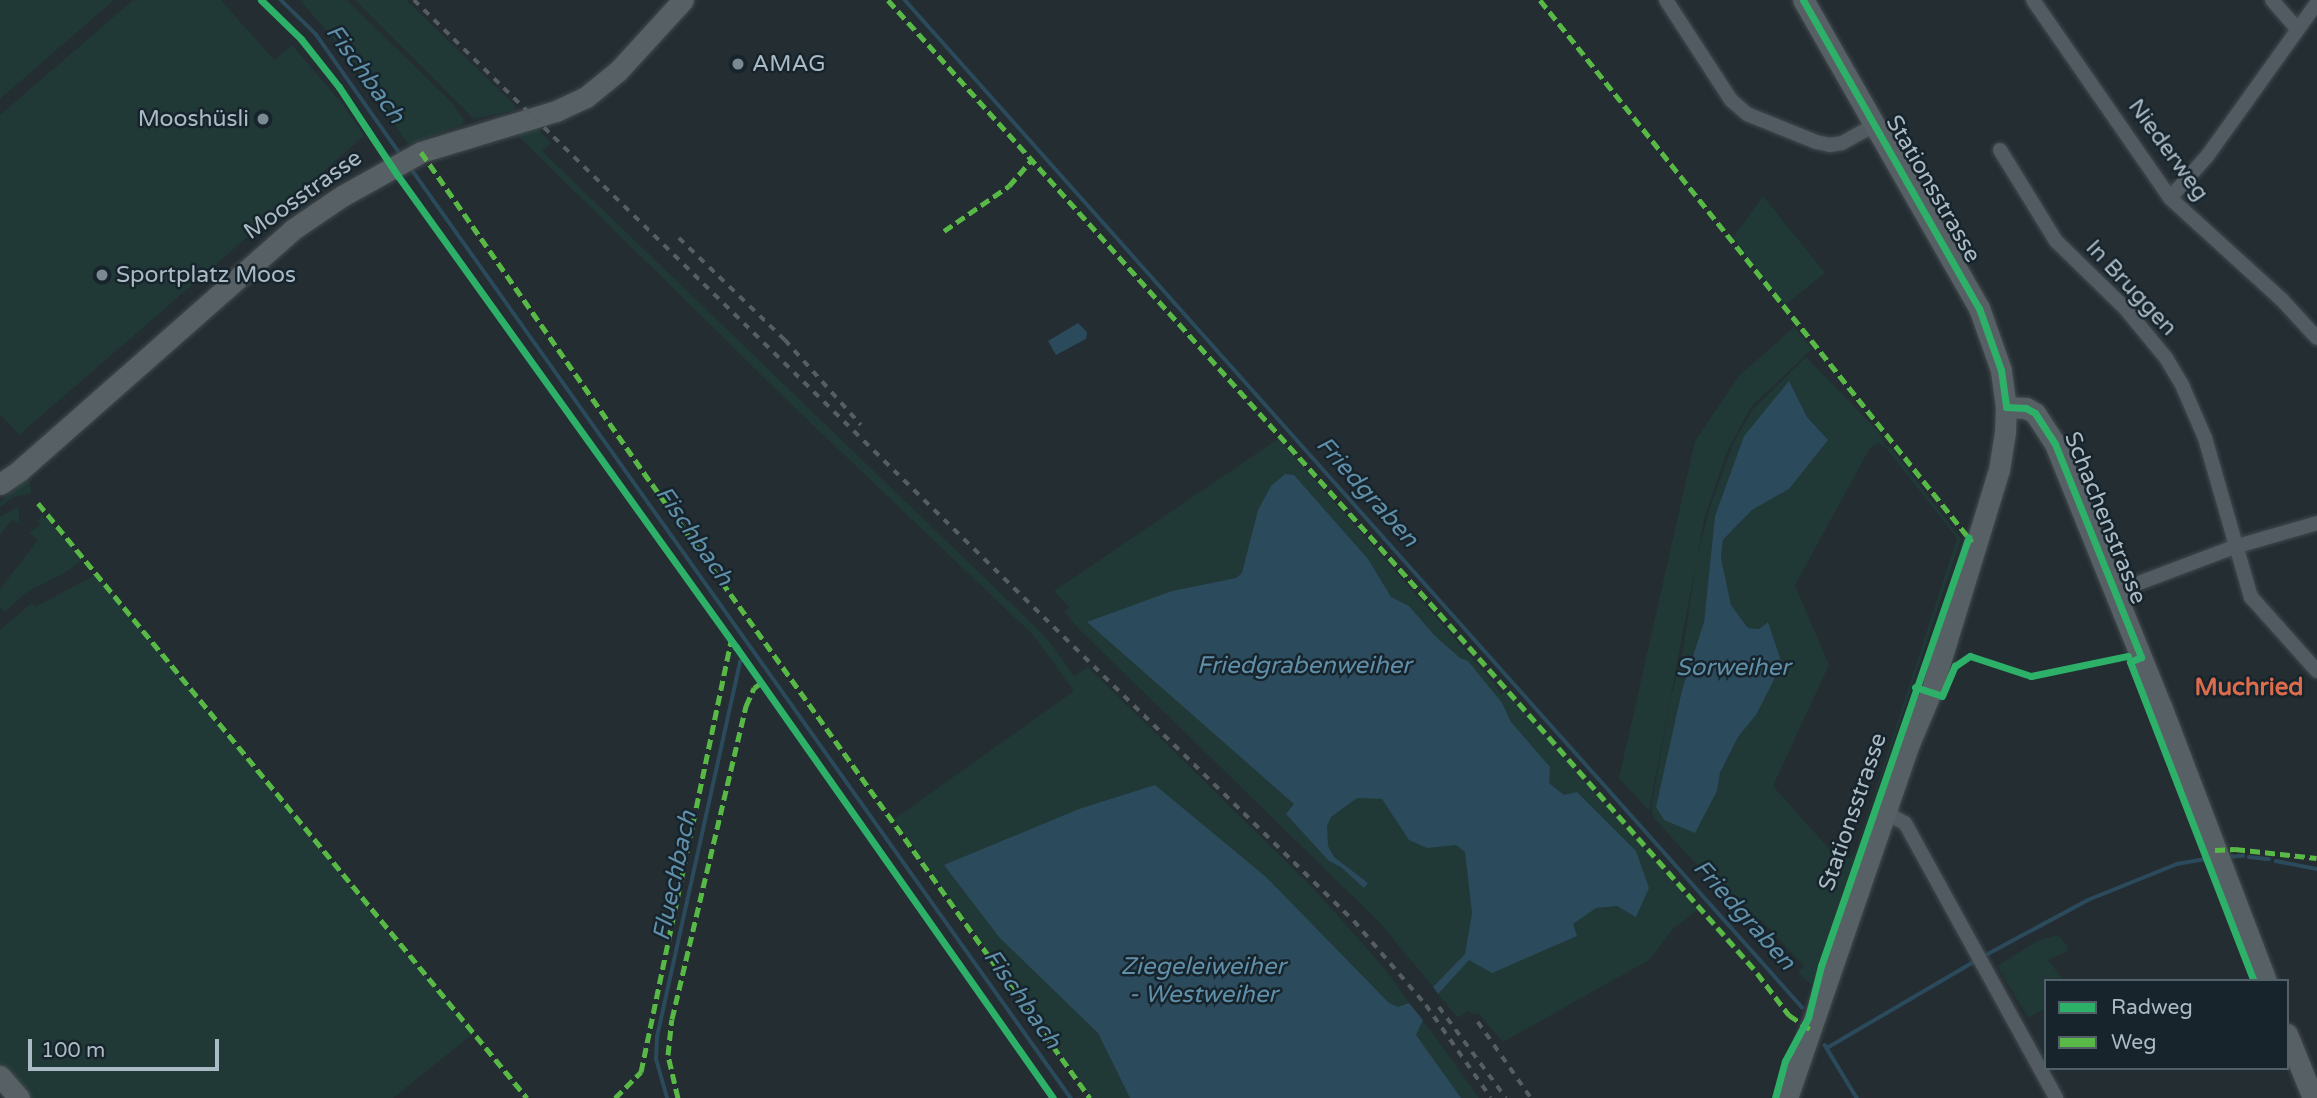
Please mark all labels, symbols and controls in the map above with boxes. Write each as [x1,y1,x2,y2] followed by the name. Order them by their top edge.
[319,19,411,129] water label: Fischbach
[752,50,826,78] place label: AMAG
[730,56,746,72] marker: AMAG
[2122,94,2214,206] street label: Niederweg
[138,105,249,133] place label: Mooshüsli
[255,111,271,127] marker: Mooshüsli
[1880,111,1986,267] street label: Stationsstrasse
[239,144,367,246] street label: Moosstrasse
[2080,234,2182,342] street label: In Bruggen
[116,261,296,289] place label: Sportplatz Moos
[94,267,110,283] marker: Sportplatz Moos
[2058,428,2152,608] street label: Schachenstrasse
[1310,431,1424,553] water label: Friedgraben
[649,481,739,591] water label: Fischbach
[1197,652,1411,680] water label: Friedgrabenweiher
[1676,654,1790,682] water label: Sorweiher
[2195,674,2303,702] district label: Muchried
[1813,729,1893,895] street label: Stationsstrasse
[647,808,703,944] water label: Fluechbach
[1687,854,1801,976] water label: Friedgraben
[977,944,1067,1054] water label: Fischbach
[1121,953,1285,1009] water label: Ziegeleiweiher - Westweiher
[2044,979,2289,1070] legend
[2111,995,2193,1020] text: Radweg
[32,1024,222,1068] scale bar
[2111,1030,2156,1055] text: Weg
[41,1038,105,1063] text: 100 m

